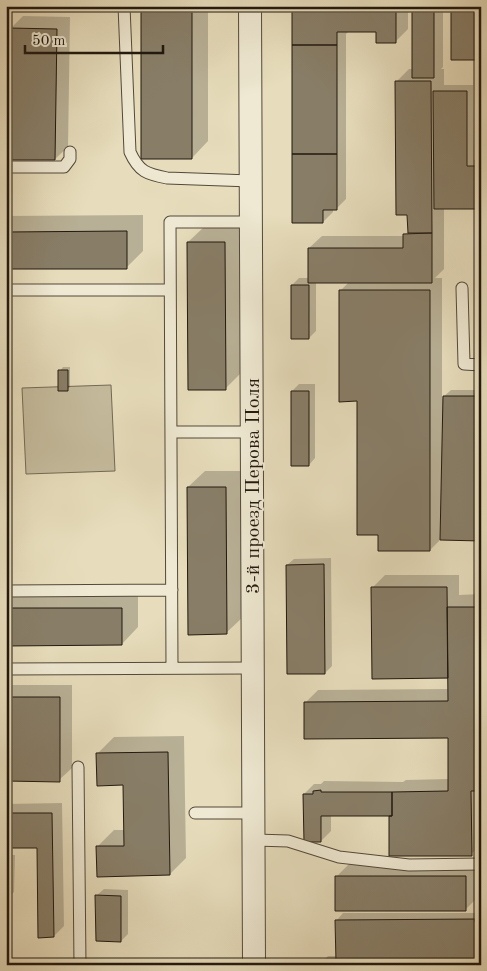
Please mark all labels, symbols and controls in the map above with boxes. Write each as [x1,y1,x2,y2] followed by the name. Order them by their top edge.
[25,22,162,54] scale bar
[32,34,66,49] text: 50 m
[244,378,264,594] street label: 3-й проезд Перова Поля

